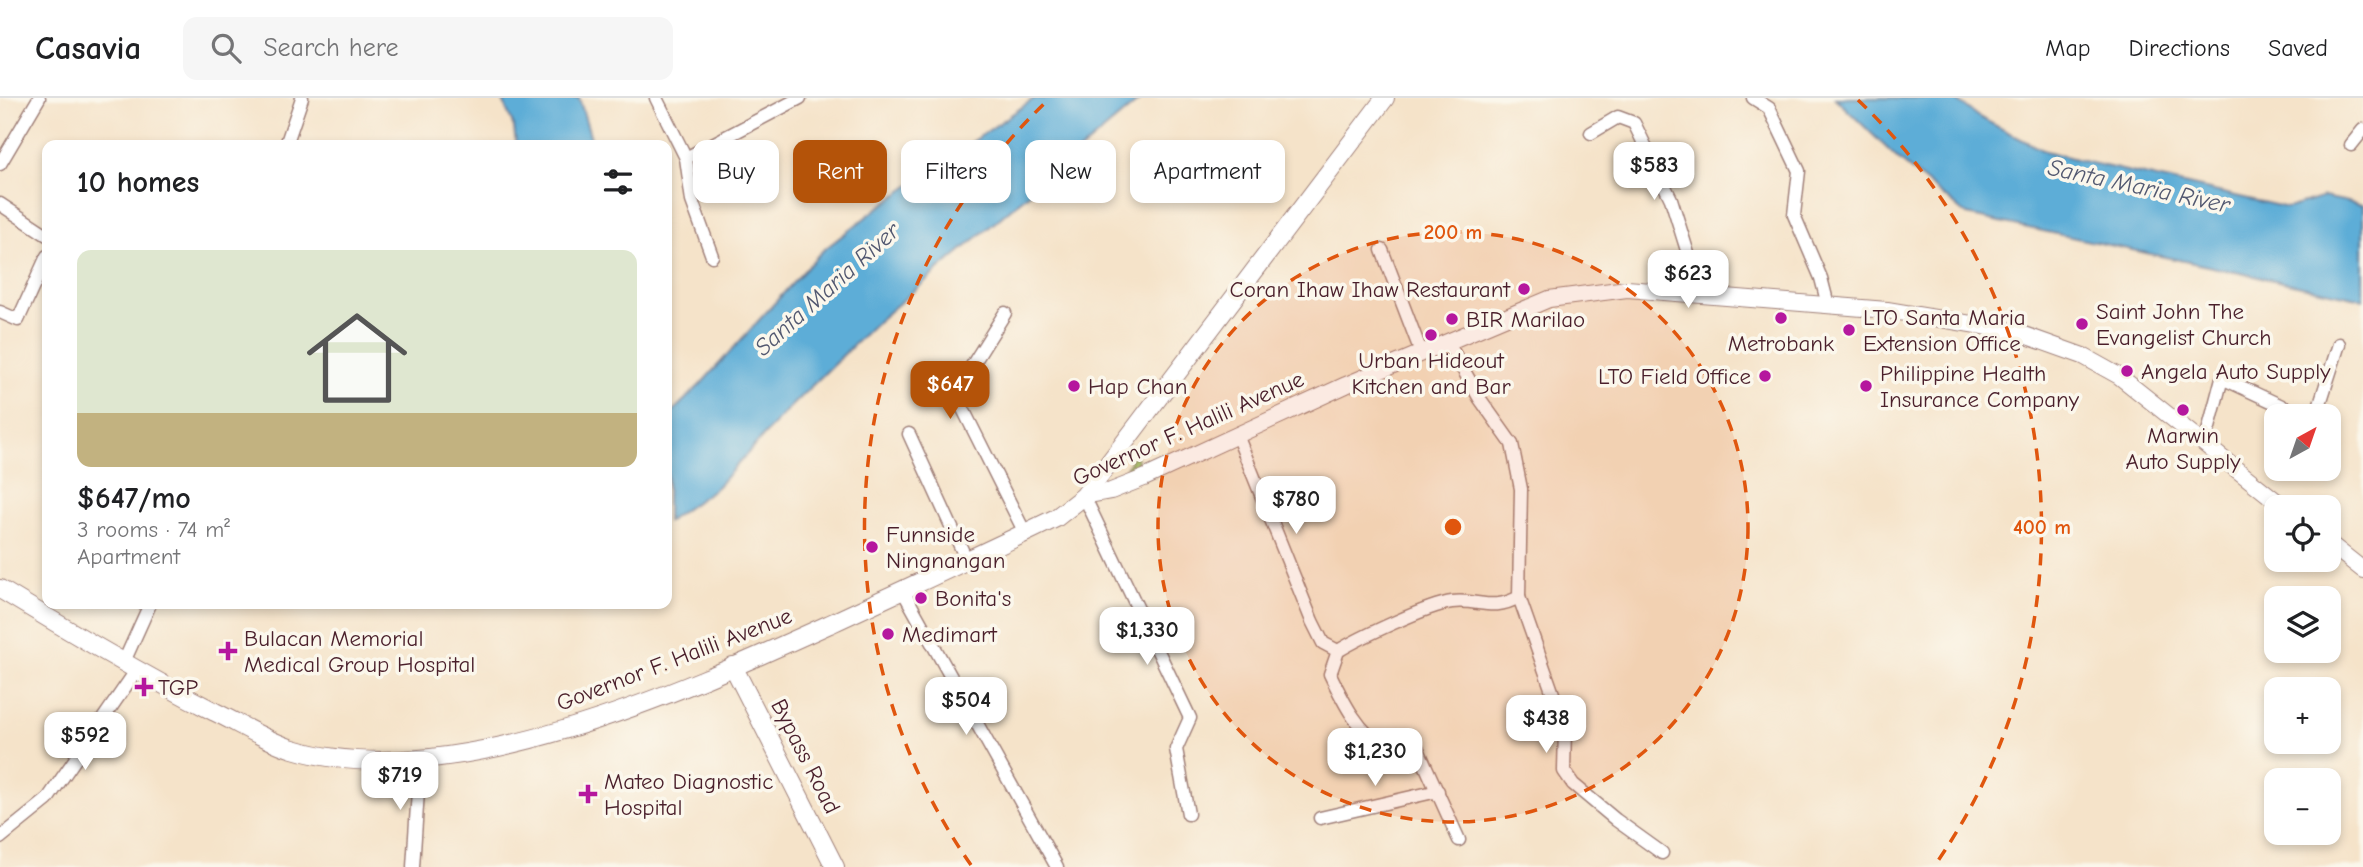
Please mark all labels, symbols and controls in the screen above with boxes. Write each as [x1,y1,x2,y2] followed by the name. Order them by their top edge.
[183,17,673,80] search box
[35,29,141,67] text: Casavia
[207,29,245,67] icon: search
[263,33,399,63] text: Search here
[2045,34,2091,62] text: Map
[2129,34,2230,62] text: Directions
[2268,34,2328,62] text: Saved
[693,140,779,203] chip: Buy
[793,140,887,203] chip: Rent
[901,140,1011,203] chip: Filters
[1025,140,1116,203] chip: New
[1130,140,1285,203] chip: Apartment
[1613,142,1695,202] pin: $583
[1629,151,1679,178] text: $583
[2045,153,2234,219] water label: Santa Maria River
[599,163,637,201] icon: filters
[77,165,199,200] text: 10 homes
[749,216,906,361] water label: Santa Maria River
[1424,220,1482,244] text: 200 m
[1647,250,1729,310] pin: $623
[1664,259,1712,286] text: $623
[1230,276,1511,303] place label: Coran Ihaw Ihaw Restaurant
[1516,281,1532,297] marker: Coran Ihaw Ihaw Restaurant
[294,295,420,421] icon: home
[2096,298,2271,351] place label: Saint John The Evangelist Church
[1863,304,2026,357] place label: LTO Santa Maria Extension Office
[1466,306,1585,333] place label: BIR Marilao
[1773,310,1789,326] marker: Metrobank
[1444,311,1460,327] marker: BIR Marilao
[2074,316,2090,332] marker: Saint John The Evangelist Church
[1841,322,1857,338] marker: LTO Santa Maria Extension Office
[1423,327,1439,343] marker: Urban Hideout Kitchen and Bar
[1728,330,1834,357] place label: Metrobank
[1351,347,1511,400] place label: Urban Hideout Kitchen and Bar
[2141,358,2331,385] place label: Angela Auto Supply
[1880,360,2080,413] place label: Philippine Health Insurance Company
[909,362,991,421] pin: $647
[1598,363,1751,390] place label: LTO Field Office
[2119,363,2135,379] marker: Angela Auto Supply
[1068,365,1308,492] street label: Governor F. Halili Avenue
[1757,368,1773,384] marker: LTO Field Office
[926,370,974,397] text: $647
[1088,373,1187,400] place label: Hap Chan
[1066,378,1082,394] marker: Hap Chan
[1858,378,1874,394] marker: Philippine Health Insurance Company
[2175,402,2191,418] marker: Marwin Auto Supply
[2264,404,2342,481] north arrow
[2264,404,2341,845] map controls
[2125,422,2241,475] place label: Marwin Auto Supply
[1255,476,1337,536] pin: $780
[77,481,191,516] text: $647/mo
[1272,485,1320,512] text: $780
[2264,495,2341,572] button: locate
[1441,515,1465,539] centre of rings
[2013,515,2071,539] text: 400 m
[77,516,230,543] text: 3 rooms · 74 m²
[886,521,1005,574] place label: Funnside Ningnangan
[864,539,880,555] marker: Funnside Ningnangan
[77,543,180,570] text: Apartment
[935,585,1011,612] place label: Bonita's
[2264,586,2341,663] button: layers
[913,590,929,606] marker: Bonita's
[553,602,796,717] street label: Governor F. Halili Avenue
[1090,608,1204,667] pin: $1,330
[1115,616,1179,643] text: $1,330
[902,621,998,648] place label: Medimart
[244,625,475,678] place label: Bulacan Memorial Medical Group Hospital
[880,626,896,642] marker: Medimart
[218,641,238,661] marker: Bulacan Memorial Medical Group Hospital
[158,674,198,701] place label: TGP
[2264,677,2341,754] button: +
[925,678,1007,737] pin: $504
[136,679,152,695] marker: TGP
[941,686,991,713] text: $504
[765,694,846,818] street label: Bypass Road
[1505,696,1587,755] pin: $438
[1522,704,1570,731] text: $438
[44,712,126,772] pin: $592
[60,721,110,748] text: $592
[1318,728,1432,788] pin: $1,230
[1343,737,1407,764] text: $1,230
[359,752,441,812] pin: $719
[377,761,423,788] text: $719
[604,768,773,821] place label: Mateo Diagnostic Hospital
[2264,768,2341,845] button: −
[578,784,598,804] marker: Mateo Diagnostic Hospital

